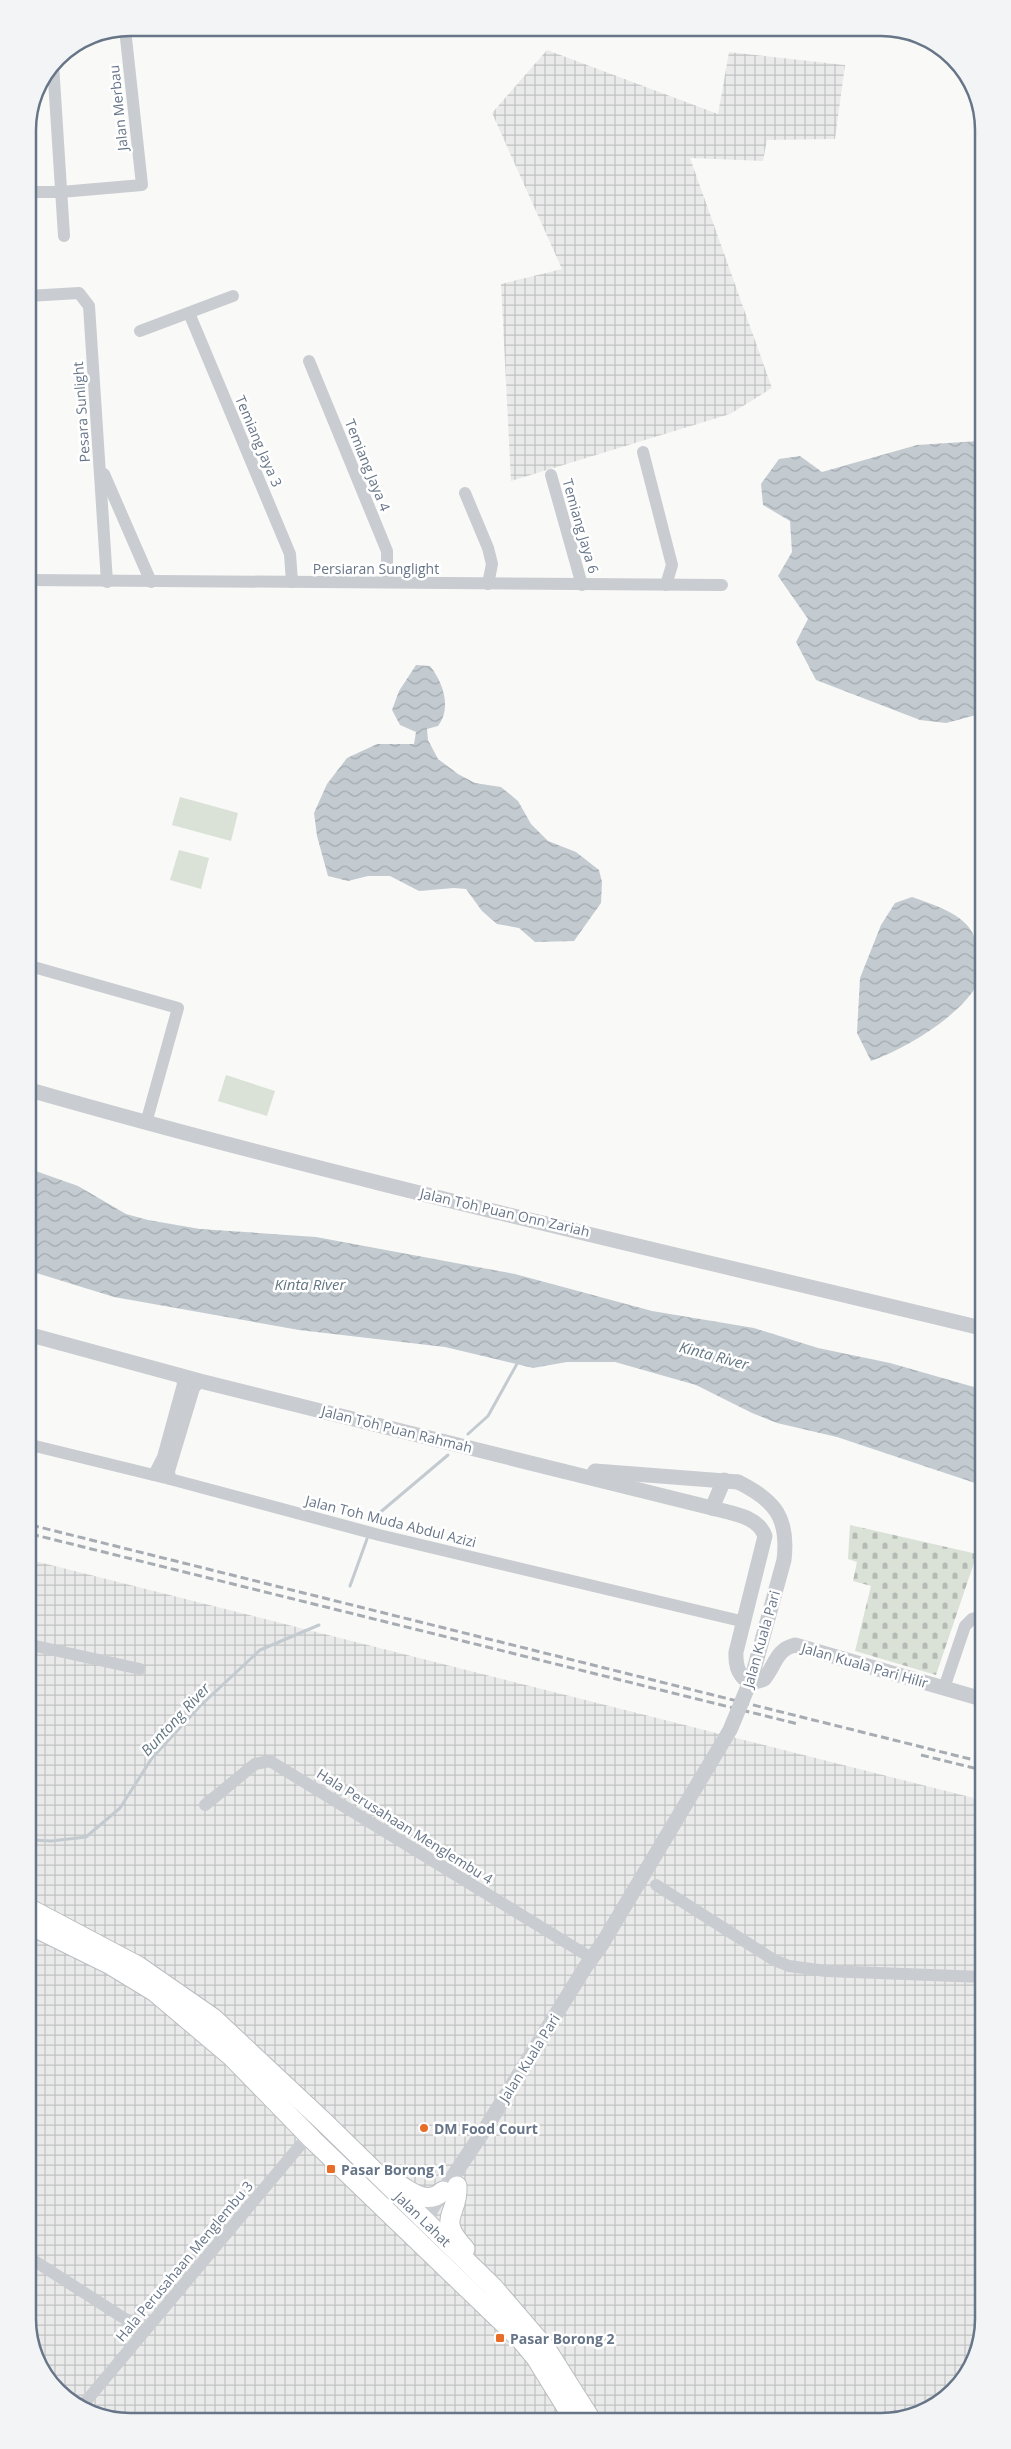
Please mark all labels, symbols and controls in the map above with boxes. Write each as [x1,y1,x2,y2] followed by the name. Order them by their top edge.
[104,64,132,154] street label: Jalan Merbau
[68,361,94,463] street label: Pesara Sunlight
[231,392,287,490] street label: Temiang Jaya 3
[341,416,395,514] street label: Temiang Jaya 4
[558,476,604,576] street label: Temiang Jaya 6
[313,559,439,578] street label: Persiaran Sunglight
[416,1183,592,1241] street label: Jalan Toh Puan Onn Zariah
[275,1274,346,1294] water label: Kinta River
[677,1336,752,1374] water label: Kinta River
[318,1401,474,1457] street label: Jalan Toh Puan Rahmah
[302,1490,478,1551] street label: Jalan Toh Muda Abdul Azizi
[737,1588,784,1692] street label: Jalan Kuala Pari
[798,1637,931,1692] street label: Jalan Kuala Pari Hilir
[136,1678,215,1760] water label: Buntong River
[313,1764,497,1888] street label: Hala Perusahaan Menglembu 4
[493,2010,564,2107] street label: Jalan Kuala Pari
[434,2119,538,2138] place label: DM Food Court
[418,2122,430,2134] marker: DM Food Court
[341,2160,446,2179] place label: Pasar Borong 1
[325,2163,337,2175] marker: Pasar Borong 1
[111,2177,257,2345] street label: Hala Perusahaan Menglembu 3
[389,2186,455,2251] street label: Jalan Lahat
[510,2329,615,2348] place label: Pasar Borong 2
[494,2332,506,2344] marker: Pasar Borong 2

